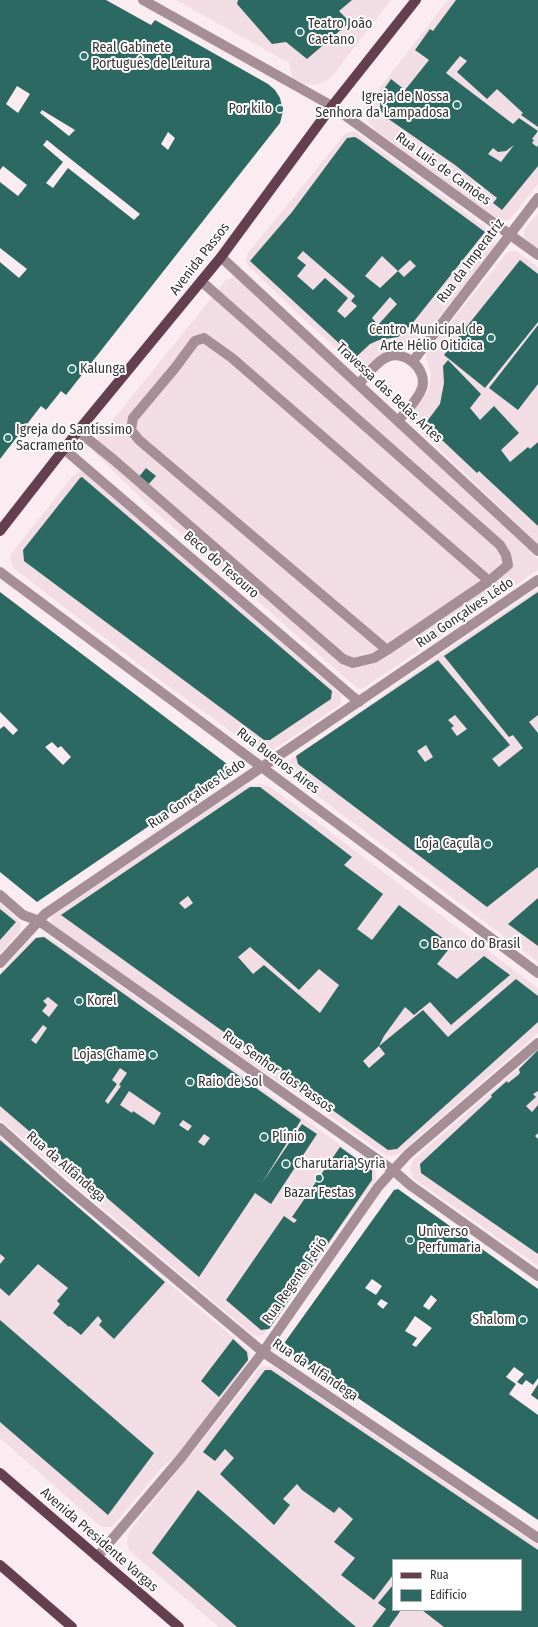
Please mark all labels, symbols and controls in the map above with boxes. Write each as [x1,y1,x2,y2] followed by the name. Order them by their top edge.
[308,16,372,48] place label: Teatro João Caetano
[295,27,305,37] marker: Teatro João Caetano
[92,40,210,72] place label: Real Gabinete Português de Leitura
[79,51,89,61] marker: Real Gabinete Português de Leitura
[315,89,449,122] place label: Igreja de Nossa Senhora da Lampadosa
[452,100,462,110] marker: Igreja de Nossa Senhora da Lampadosa
[229,101,272,117] place label: Por kilo
[275,104,285,114] marker: Por kilo
[392,129,494,209] street label: Rua Luis de Camões
[434,215,508,307] street label: Rua da Imperatriz
[166,219,234,299] street label: Avenida Passos
[369,322,483,354] place label: Centro Municipal de Arte Hélio Oiticica
[486,333,496,343] marker: Centro Municipal de Arte Hélio Oiticica
[332,339,446,447] street label: Travessa das Belas Artes
[80,361,126,377] place label: Kalunga
[67,364,77,374] marker: Kalunga
[16,422,132,454] place label: Igreja do Santíssimo Sacramento
[3,433,13,443] marker: Igreja do Santíssimo Sacramento
[180,528,262,602] street label: Beco do Tesouro
[413,574,517,652] street label: Rua Gonçalves Lédo
[233,724,323,798] street label: Rua Buenos Aires
[145,755,249,833] street label: Rua Gonçalves Lédo
[416,836,480,852] place label: Loja Caçula
[483,839,493,849] marker: Loja Caçula
[432,936,521,952] place label: Banco do Brasil
[419,939,429,949] marker: Banco do Brasil
[87,993,117,1009] place label: Korel
[74,996,84,1006] marker: Korel
[219,1027,337,1117] street label: Rua Senhor dos Passos
[73,1047,145,1063] place label: Lojas Chame
[148,1050,158,1060] marker: Lojas Chame
[198,1074,262,1090] place label: Raio de Sol
[185,1077,195,1087] marker: Raio de Sol
[23,1128,109,1206] street label: Rua da Alfândega
[272,1129,305,1145] place label: Plínio
[259,1132,269,1142] marker: Plínio
[294,1156,386,1172] place label: Charutaria Syria
[281,1159,291,1169] marker: Charutaria Syria
[314,1173,324,1183] marker: Bazar Festas
[284,1185,354,1201] place label: Bazar Festas
[418,1224,481,1256] place label: Universo Perfumaria
[259,1235,331,1327] street label: Rua Regente Feijó
[405,1235,415,1245] marker: Universo Perfumaria
[472,1312,515,1328] place label: Shalom
[518,1315,528,1325] marker: Shalom
[269,1335,361,1405] street label: Rua da Alfândega
[37,1484,161,1596] street label: Avenida Presidente Vargas
[392,1559,522,1611] legend
[430,1568,449,1582] text: Rua
[430,1588,467,1602] text: Edifício

